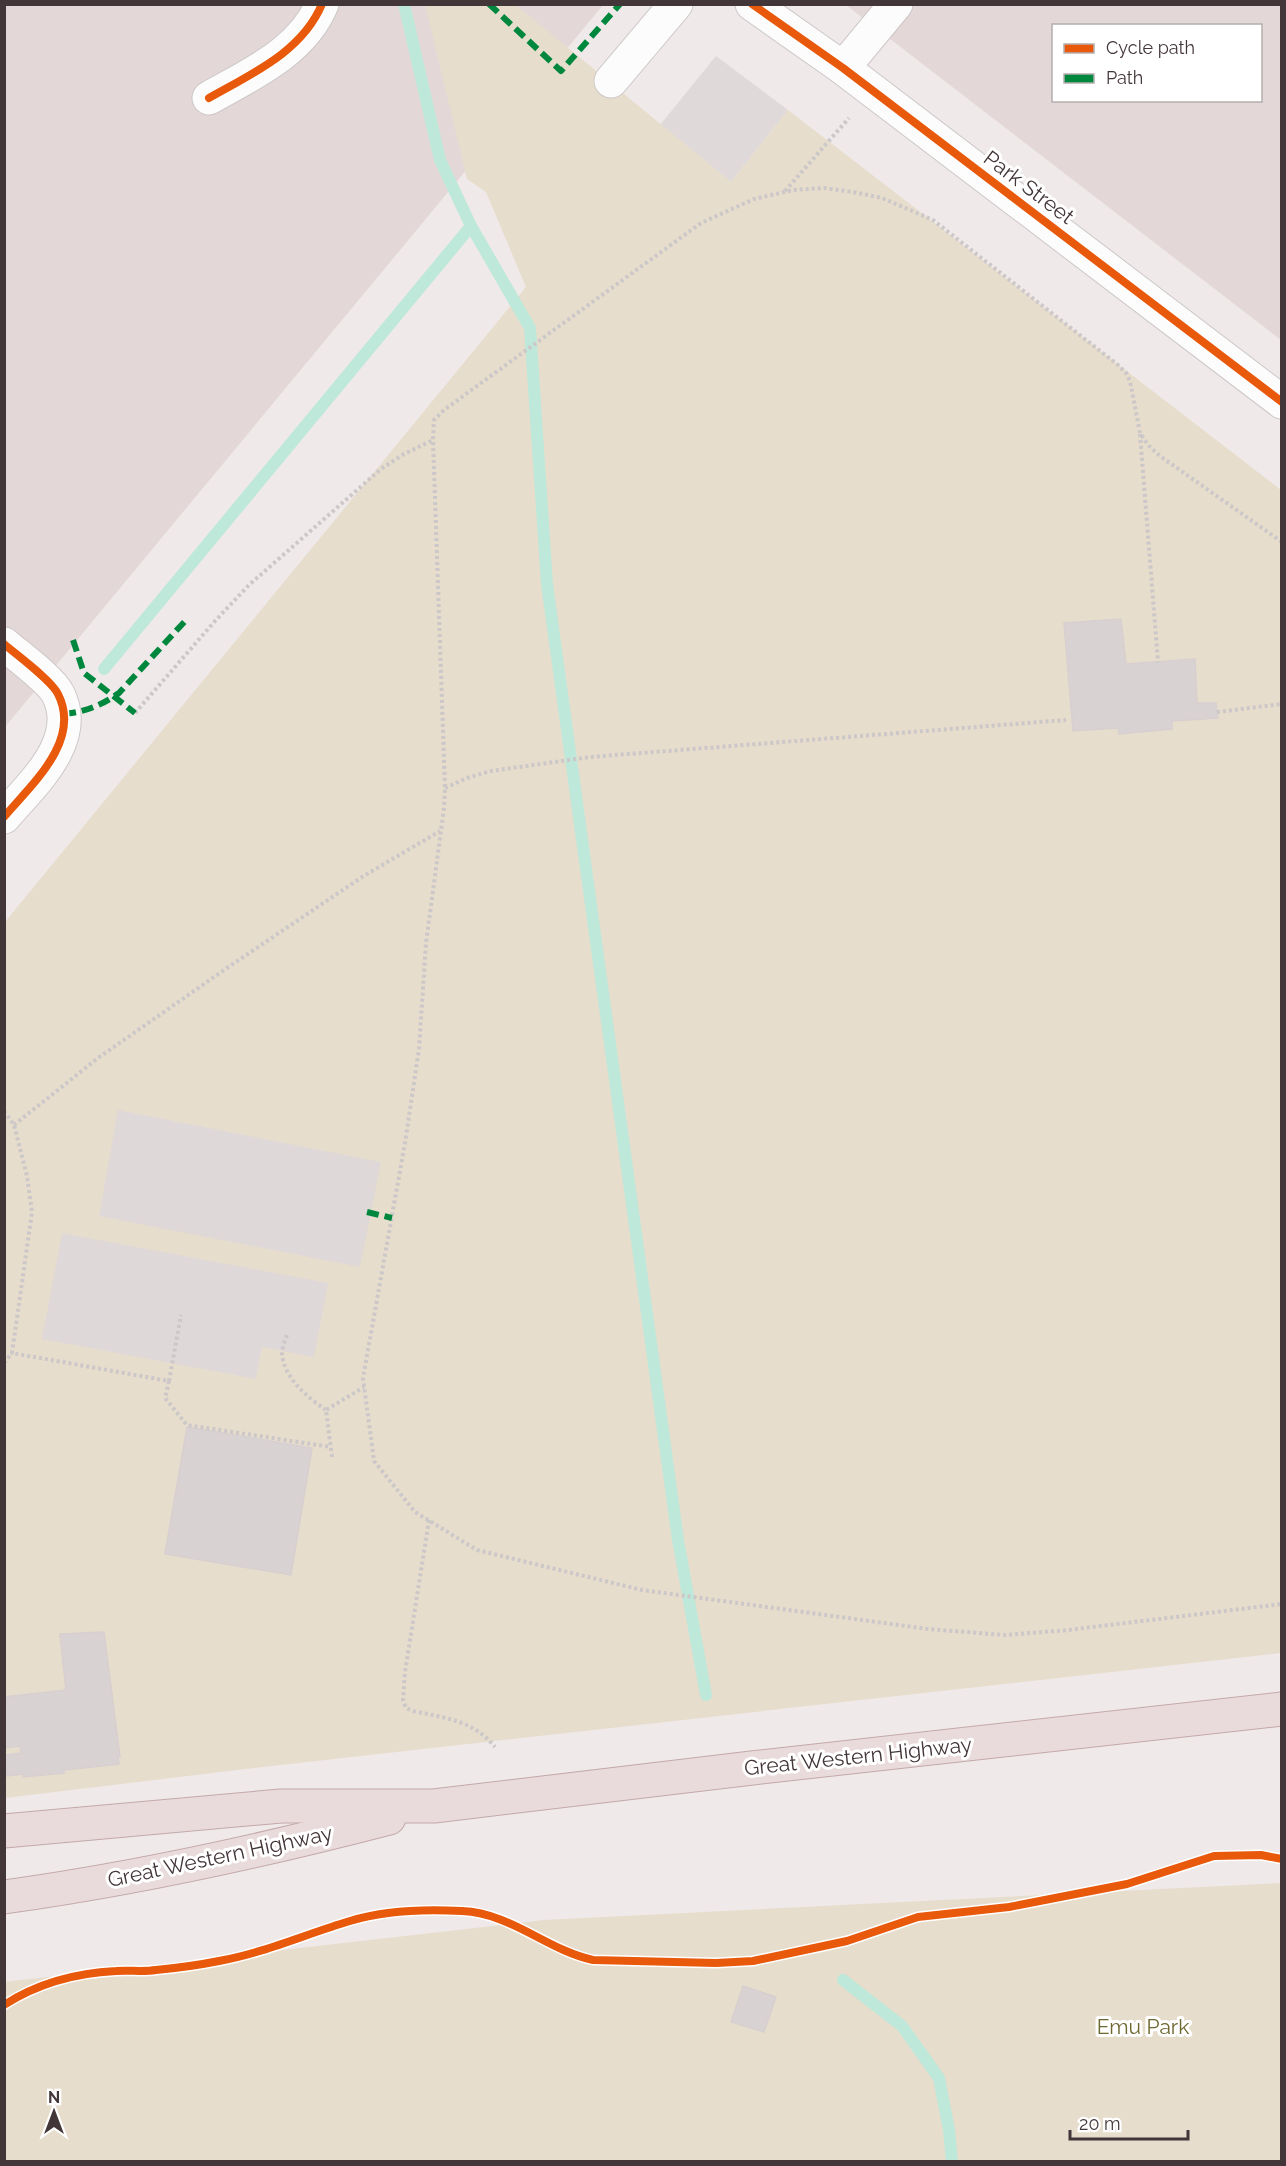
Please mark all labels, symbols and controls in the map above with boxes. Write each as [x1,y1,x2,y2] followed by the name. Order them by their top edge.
[1052,24,1262,102] legend
[1106,37,1195,58] text: Cycle path
[1106,67,1143,88] text: Path
[979,145,1079,229] street label: Park Street
[743,1732,973,1780] street label: Great Western Highway
[105,1820,335,1892] street label: Great Western Highway
[1097,2014,1189,2039] park label: Emu Park
[24,2082,84,2142] north arrow
[48,2088,60,2107] text: N
[1070,2103,1188,2141] scale bar
[1079,2113,1121,2134] text: 20 m

